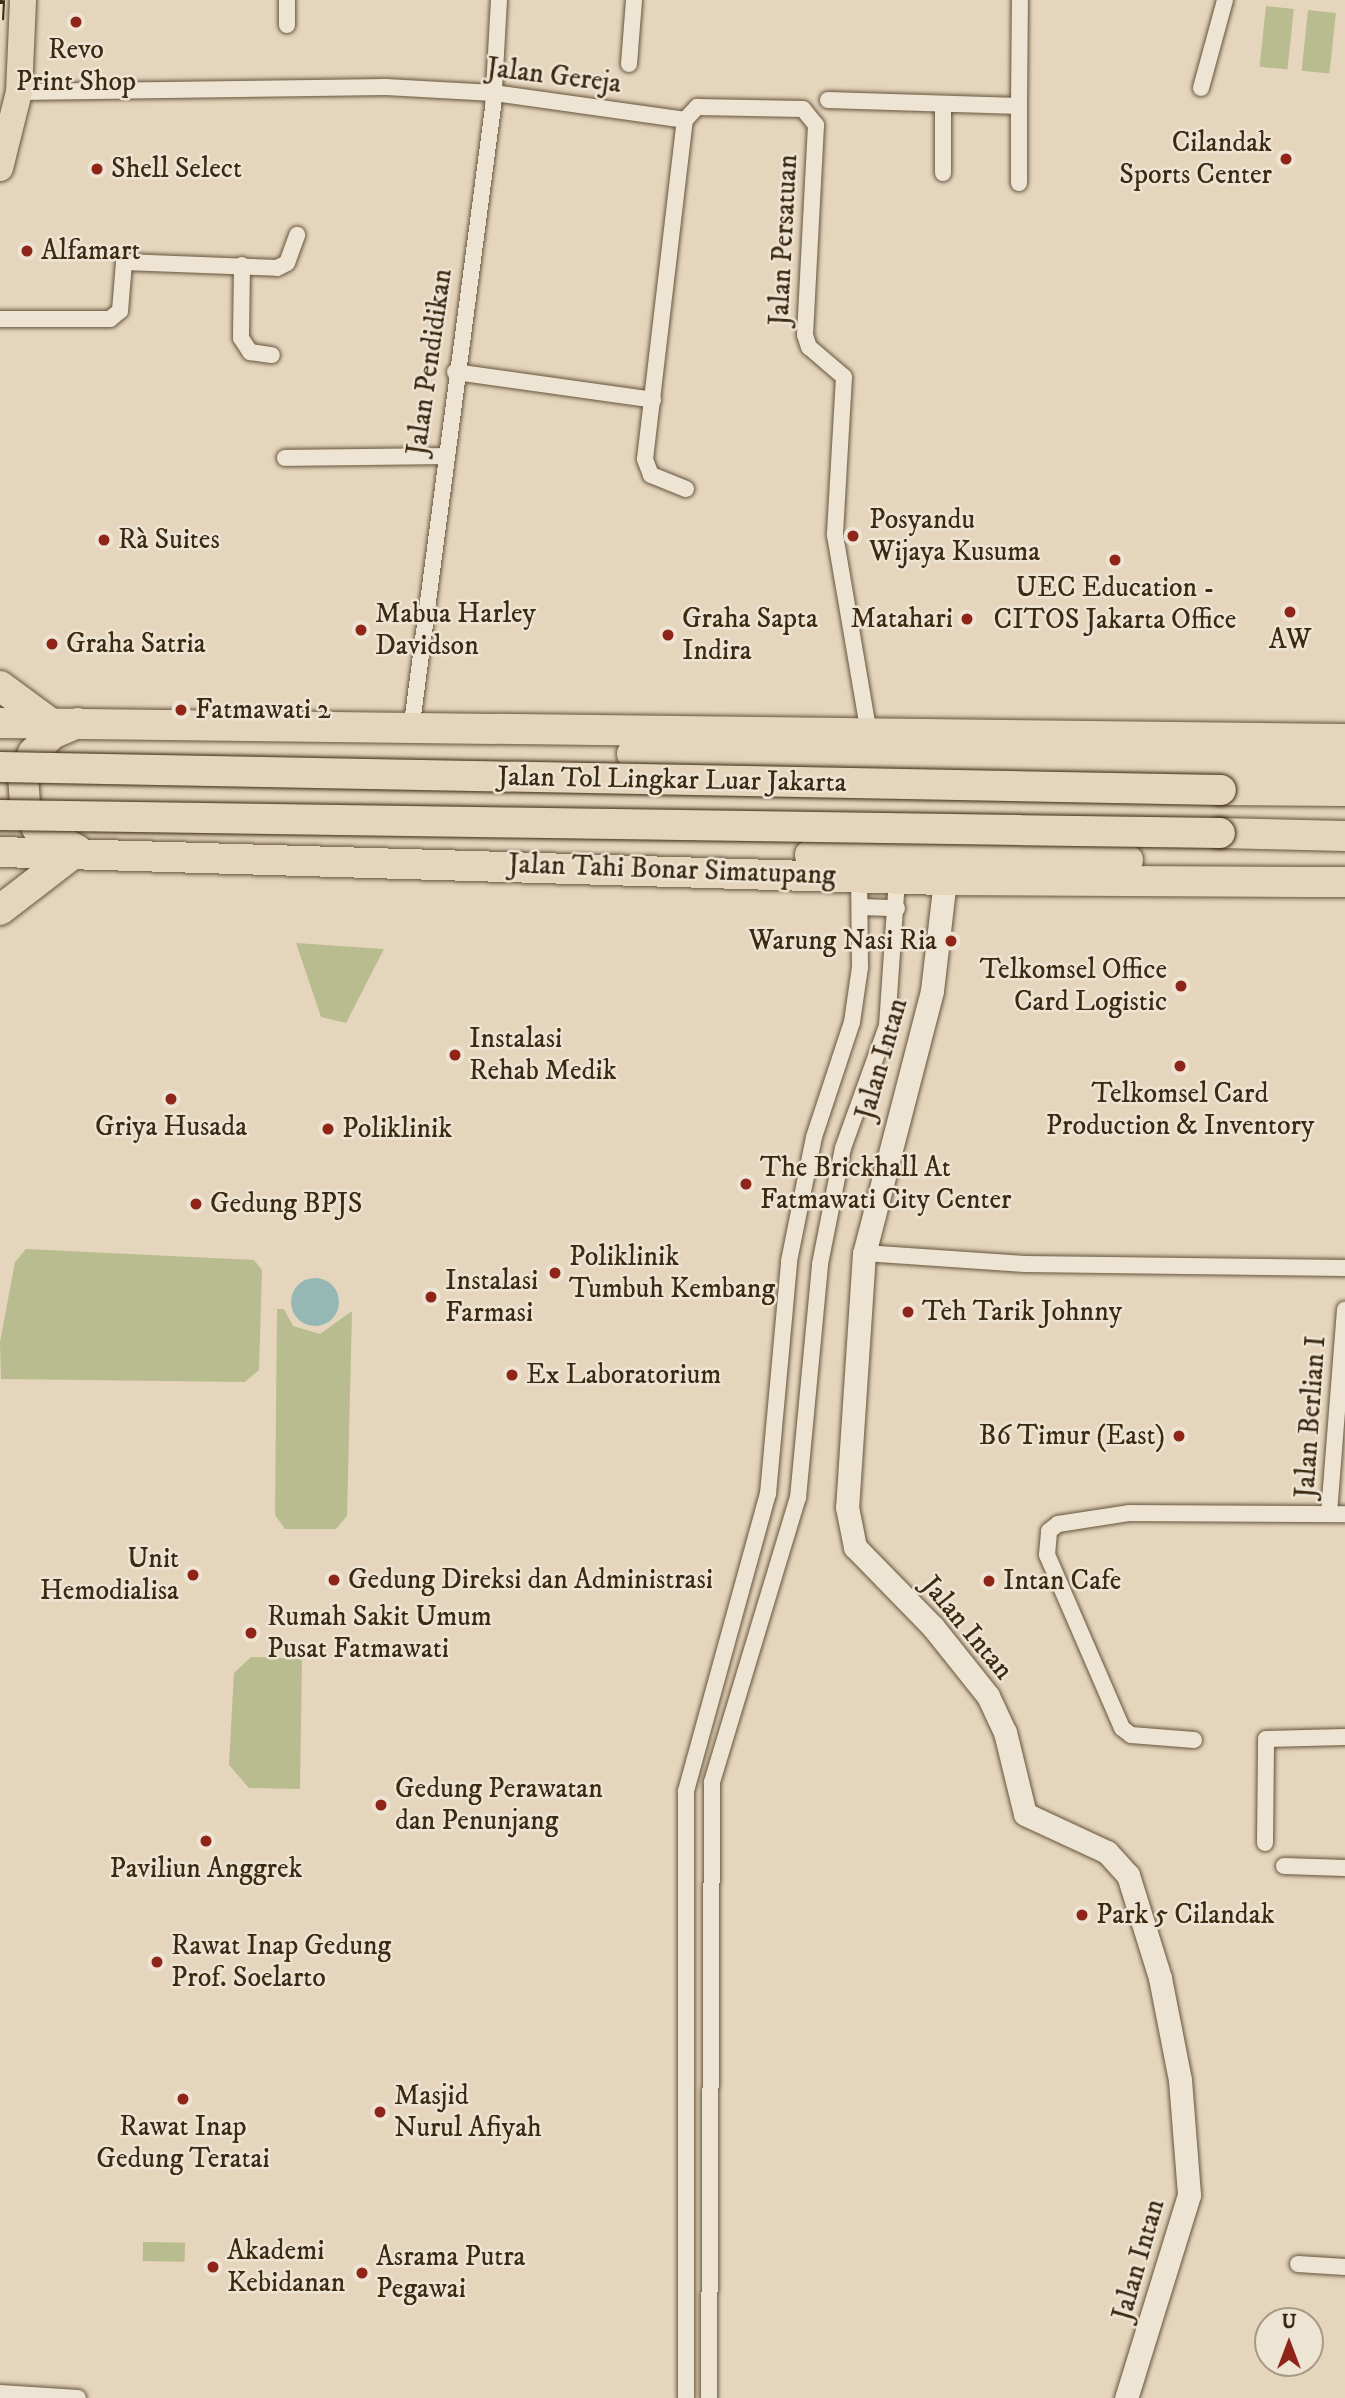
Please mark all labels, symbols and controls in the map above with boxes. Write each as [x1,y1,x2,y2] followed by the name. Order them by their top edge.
[68,14,84,30] marker: Revo Print Shop
[16,33,136,99] place label: Revo Print Shop
[485,51,623,101] street label: Jalan Gereja
[1119,126,1272,192] place label: Cilandak Sports Center
[1278,151,1294,167] marker: Cilandak Sports Center
[111,152,242,186] place label: Shell Select
[763,153,805,327] street label: Jalan Persatuan
[89,161,105,177] marker: Shell Select
[41,234,140,268] place label: Alfamart
[19,243,35,259] marker: Alfamart
[400,266,460,458] street label: Jalan Pendidikan
[869,503,1040,569] place label: Posyandu Wijaya Kusuma
[118,523,220,557] place label: Rà Suites
[843,526,863,546] marker: Posyandu Wijaya Kusuma
[96,532,112,548] marker: Rà Suites
[1107,552,1123,568] marker: UEC Education - CITOS Jakarta Office
[994,571,1236,637] place label: UEC Education - CITOS Jakarta Office
[375,597,536,663] place label: Mabua Harley Davidson
[682,602,818,668] place label: Graha Sapta Indira
[850,602,953,636] place label: Matahari
[1282,604,1298,620] marker: AW
[959,611,975,627] marker: Matahari
[353,622,369,638] marker: Mabua Harley Davidson
[1269,623,1311,657] place label: AW
[66,627,206,661] place label: Graha Satria
[660,627,676,643] marker: Graha Sapta Indira
[44,636,60,652] marker: Graha Satria
[195,693,331,727] place label: Fatmawati 2
[173,702,189,718] marker: Fatmawati 2
[497,760,847,800] street label: Jalan Tol Lingkar Luar Jakarta
[508,847,836,893] street label: Jalan Tahi Bonar Simatupang
[748,924,937,958] place label: Warung Nasi Ria
[943,933,959,949] marker: Warung Nasi Ria
[980,953,1167,1019] place label: Telkomsel Office Card Logistic
[1173,978,1189,994] marker: Telkomsel Office Card Logistic
[849,994,915,1124] street label: Jalan Intan
[469,1022,617,1088] place label: Instalasi Rehab Medik
[447,1047,463,1063] marker: Instalasi Rehab Medik
[1172,1058,1188,1074] marker: Telkomsel Card Production & Inventory
[1046,1077,1314,1143] place label: Telkomsel Card Production & Inventory
[163,1091,179,1107] marker: Griya Husada
[95,1110,247,1144] place label: Griya Husada
[342,1112,452,1146] place label: Poliklinik
[320,1121,336,1137] marker: Poliklinik
[760,1151,1012,1217] place label: The Brickhall At Fatmawati City Center
[738,1176,754,1192] marker: The Brickhall At Fatmawati City Center
[210,1187,363,1221] place label: Gedung BPJS
[188,1196,204,1212] marker: Gedung BPJS
[569,1240,775,1306] place label: Poliklinik Tumbuh Kembang
[445,1264,538,1330] place label: Instalasi Farmasi
[547,1265,563,1281] marker: Poliklinik Tumbuh Kembang
[423,1289,439,1305] marker: Instalasi Farmasi
[922,1295,1122,1329] place label: Teh Tarik Johnny
[900,1304,916,1320] marker: Teh Tarik Johnny
[1289,1335,1333,1499] street label: Jalan Berlian I
[526,1358,721,1392] place label: Ex Laboratorium
[504,1367,520,1383] marker: Ex Laboratorium
[979,1419,1165,1453] place label: B6 Timur (East)
[1171,1428,1187,1444] marker: B6 Timur (East)
[40,1542,179,1608] place label: Unit Hemodialisa
[348,1563,713,1597] place label: Gedung Direksi dan Administrasi
[1003,1564,1121,1598] place label: Intan Cafe
[185,1567,201,1583] marker: Unit Hemodialisa
[914,1569,1020,1687] street label: Jalan Intan
[326,1572,342,1588] marker: Gedung Direksi dan Administrasi
[981,1573,997,1589] marker: Intan Cafe
[267,1600,492,1666] place label: Rumah Sakit Umum Pusat Fatmawati
[241,1623,261,1643] marker: Rumah Sakit Umum Pusat Fatmawati
[395,1772,603,1838] place label: Gedung Perawatan dan Penunjang
[373,1797,389,1813] marker: Gedung Perawatan dan Penunjang
[198,1833,214,1849] marker: Paviliun Anggrek
[110,1852,302,1886] place label: Paviliun Anggrek
[1096,1898,1275,1932] place label: Park 5 Cilandak
[1074,1907,1090,1923] marker: Park 5 Cilandak
[171,1929,391,1995] place label: Rawat Inap Gedung Prof. Soelarto
[149,1954,165,1970] marker: Rawat Inap Gedung Prof. Soelarto
[394,2079,542,2145] place label: Masjid Nurul Afiyah
[175,2091,191,2107] marker: Rawat Inap Gedung Teratai
[372,2104,388,2120] marker: Masjid Nurul Afiyah
[96,2110,270,2176] place label: Rawat Inap Gedung Teratai
[1106,2195,1172,2325] street label: Jalan Intan
[227,2234,345,2300] place label: Akademi Kebidanan
[376,2240,525,2306] place label: Asrama Putra Pegawai
[205,2259,221,2275] marker: Akademi Kebidanan
[354,2265,370,2281] marker: Asrama Putra Pegawai
[1254,2307,1324,2377] north arrow
[1282,2311,1296,2334] text: U

